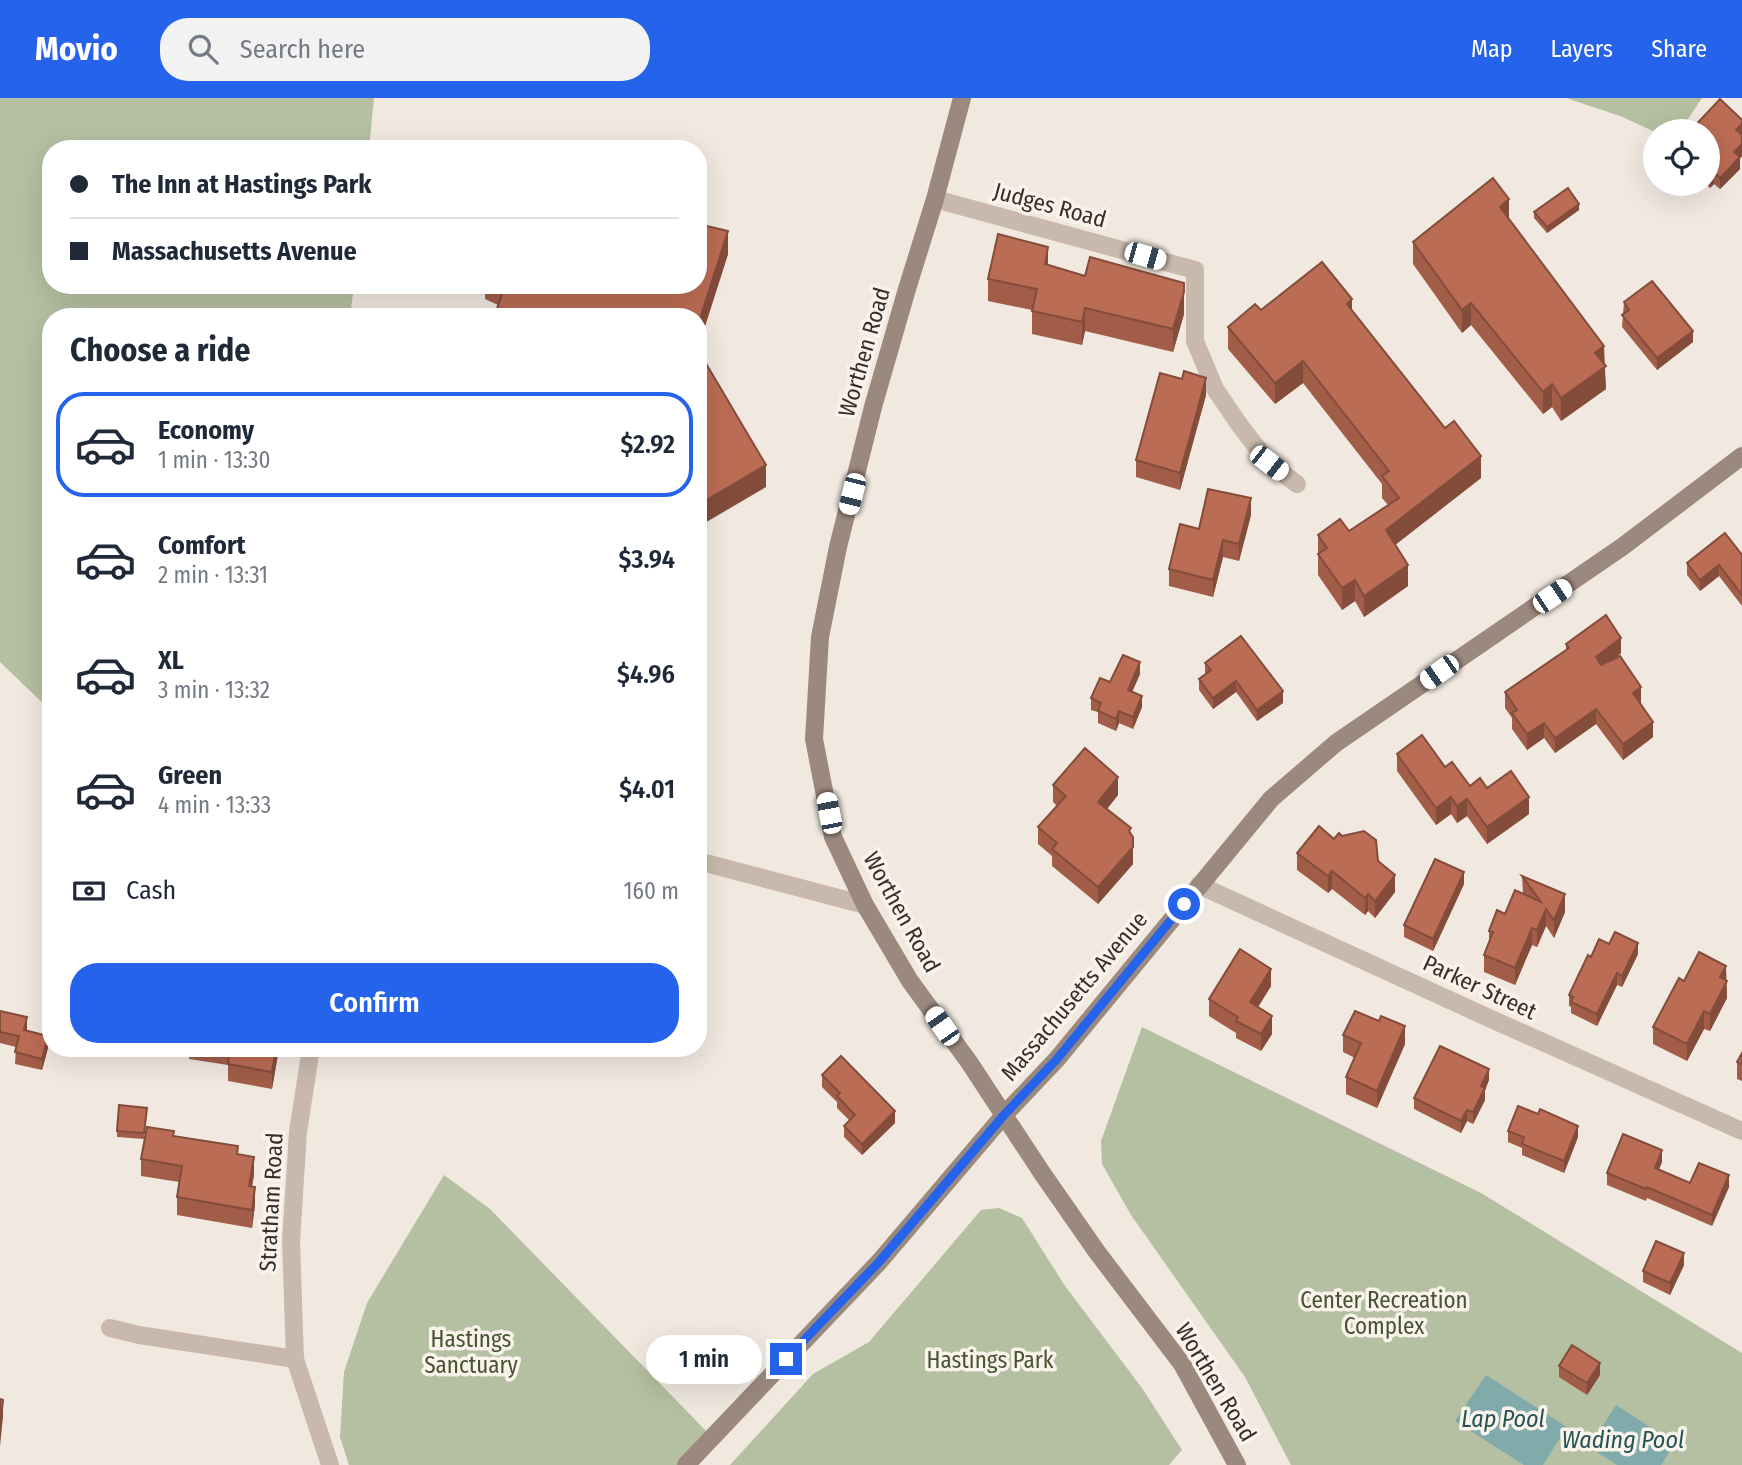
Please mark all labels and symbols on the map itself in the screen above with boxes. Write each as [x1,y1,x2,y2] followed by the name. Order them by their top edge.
[991,177,1109,233] street label: Judges Road
[1122,240,1169,272] car
[832,284,896,420] street label: Worthen Road
[1246,442,1293,484] car
[837,471,868,517] car
[1529,576,1576,616] car
[1416,651,1463,693] car
[815,790,844,836] car
[857,847,947,977] street label: Worthen Road
[1168,888,1200,920] route start
[995,906,1153,1086] street label: Massachusetts Avenue
[1419,949,1542,1026] street label: Parker Street
[922,1003,963,1049] car
[253,1132,289,1272] street label: Stratham Road
[1300,1286,1468,1340] park label: Center Recreation Complex
[1170,1318,1262,1446] street label: Worthen Road
[424,1325,519,1379] park label: Hastings Sanctuary
[646,1334,762,1384] callout: 1 min
[770,1343,802,1375] route end
[926,1346,1054,1374] park label: Hastings Park
[1461,1405,1545,1433] water label: Lap Pool
[1562,1426,1684,1454] water label: Wading Pool

